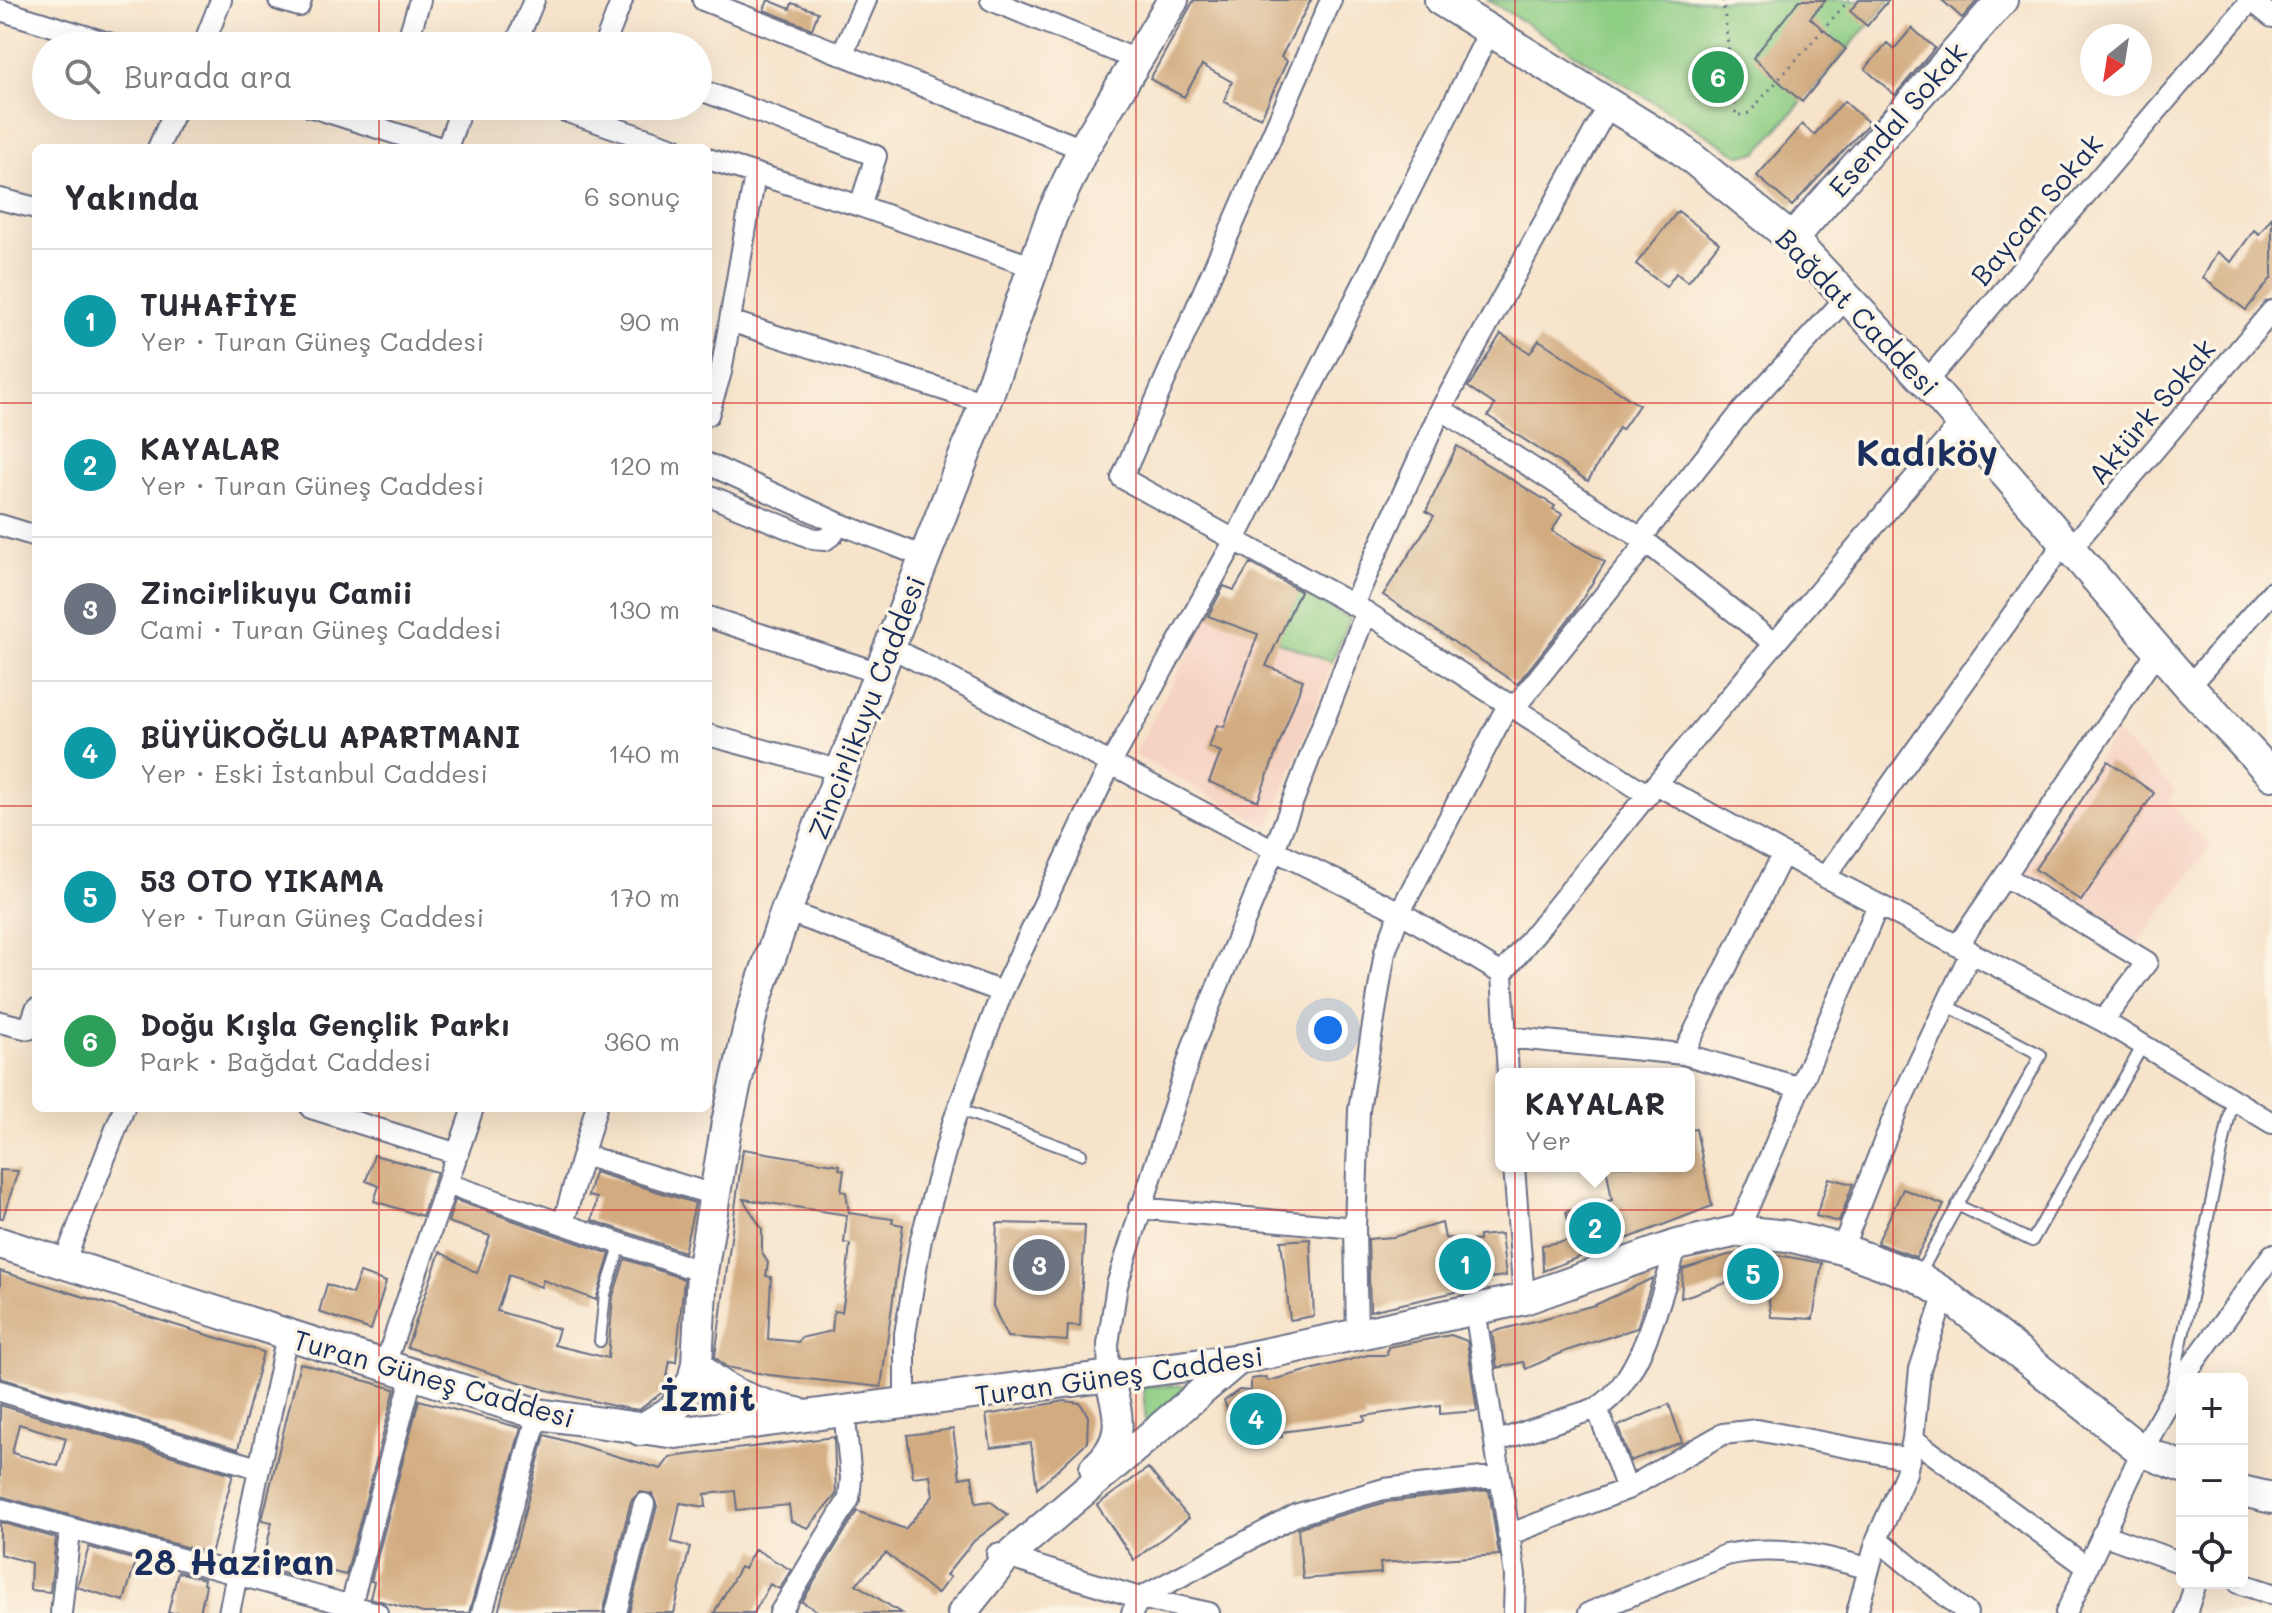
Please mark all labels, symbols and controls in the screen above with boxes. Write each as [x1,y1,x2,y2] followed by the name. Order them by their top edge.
[2080,24,2152,96] north arrow
[32,32,712,120] search box
[1820,34,1974,204] street label: Esendal Sokak
[1692,47,1744,107] pin: 6
[60,54,104,98] icon: search
[124,56,293,96] text: Burada ara
[1962,126,2110,292] street label: Baycan Sokak
[64,174,199,219] text: Yakında
[584,179,680,213] text: 6 sonuç
[1769,220,1947,404] street label: Bağdat Caddesi
[140,284,297,324] text: TUHAFİYE
[84,304,96,338] text: 1
[620,304,680,338] text: 90 m
[140,324,484,358] text: Yer · Turan Güneş Caddesi
[2080,331,2222,491] street label: Aktürk Sokak
[140,428,280,468] text: KAYALAR
[1856,428,1998,476] district label: Kadıköy
[83,448,97,482] text: 2
[609,448,680,482] text: 120 m
[140,468,484,502] text: Yer · Turan Güneş Caddesi
[799,570,933,844] street label: Zincirlikuyu Caddesi
[140,572,413,612] text: Zincirlikuyu Camii
[82,592,98,626] text: 3
[608,592,680,626] text: 130 m
[140,612,501,646] text: Cami · Turan Güneş Caddesi
[140,716,520,756] text: BÜYÜKOĞLU APARTMANI
[82,736,98,770] text: 4
[608,736,680,770] text: 140 m
[140,756,488,790] text: Yer · Eski İstanbul Caddesi
[140,860,384,900] text: 53 OTO YIKAMA
[82,880,98,914] text: 5
[609,880,680,914] text: 170 m
[140,900,484,934] text: Yer · Turan Güneş Caddesi
[140,1004,511,1044] text: Doğu Kışla Gençlik Parkı
[1308,1010,1348,1050] your location
[82,1024,98,1058] text: 6
[604,1024,680,1058] text: 360 m
[140,1044,431,1078] text: Park · Bağdat Caddesi
[1495,1068,1695,1172] popup
[1525,1083,1665,1123] text: KAYALAR
[1525,1123,1571,1157] text: Yer
[1569,1198,1621,1258] pin: 2
[1439,1234,1491,1294] pin: 1
[1013,1235,1065,1295] pin: 3
[1727,1244,1779,1304] pin: 5
[289,1321,579,1435] street label: Turan Güneş Caddesi
[973,1337,1265,1413] street label: Turan Güneş Caddesi
[660,1373,756,1420] district label: İzmit
[2176,1373,2248,1589] map controls
[2176,1373,2248,1445] button: +
[1230,1389,1282,1449] pin: 4
[2176,1445,2248,1517] button: −
[2176,1517,2248,1589] button: locate
[134,1537,334,1584] district label: 28 Haziran

